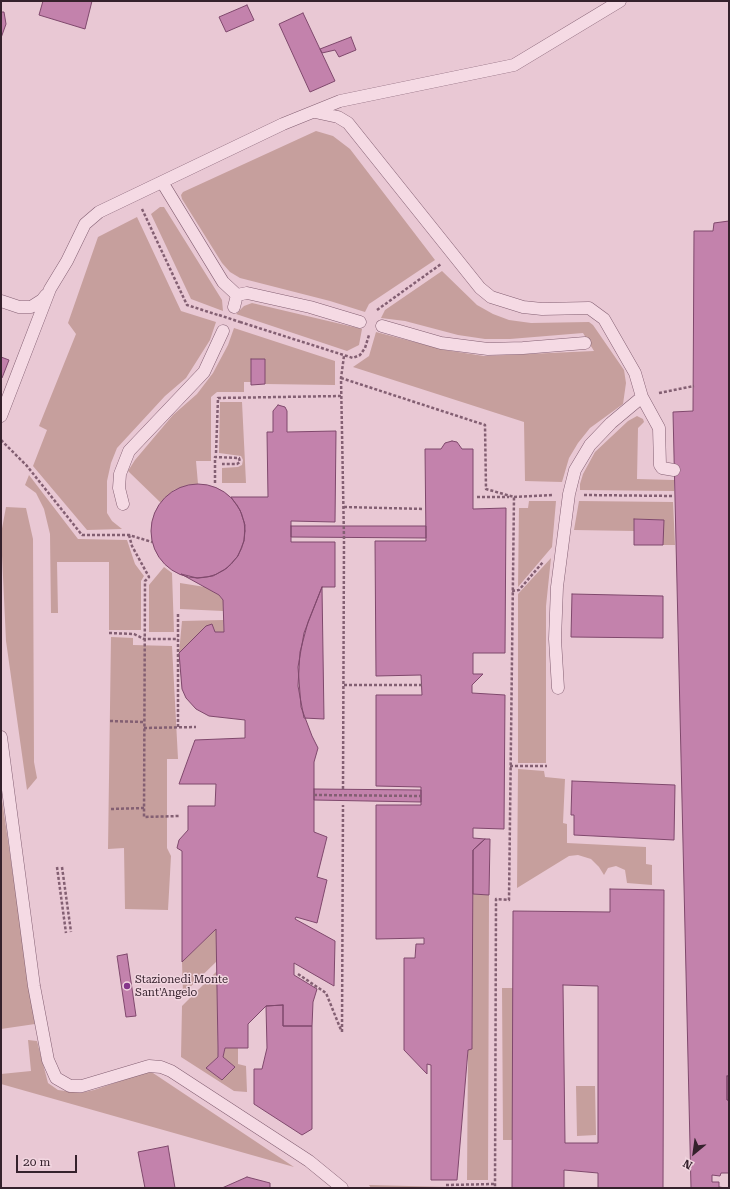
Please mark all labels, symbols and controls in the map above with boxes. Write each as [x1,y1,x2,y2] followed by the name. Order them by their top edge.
[135,973,228,999] place label: Stazionedi Monte Sant'Angelo
[122,981,132,991] marker: Stazionedi Monte Sant'Angelo
[674,1133,714,1173] north arrow
[18,1147,79,1173] scale bar
[23,1155,50,1169] text: 20 m
[681,1156,695,1172] text: N

